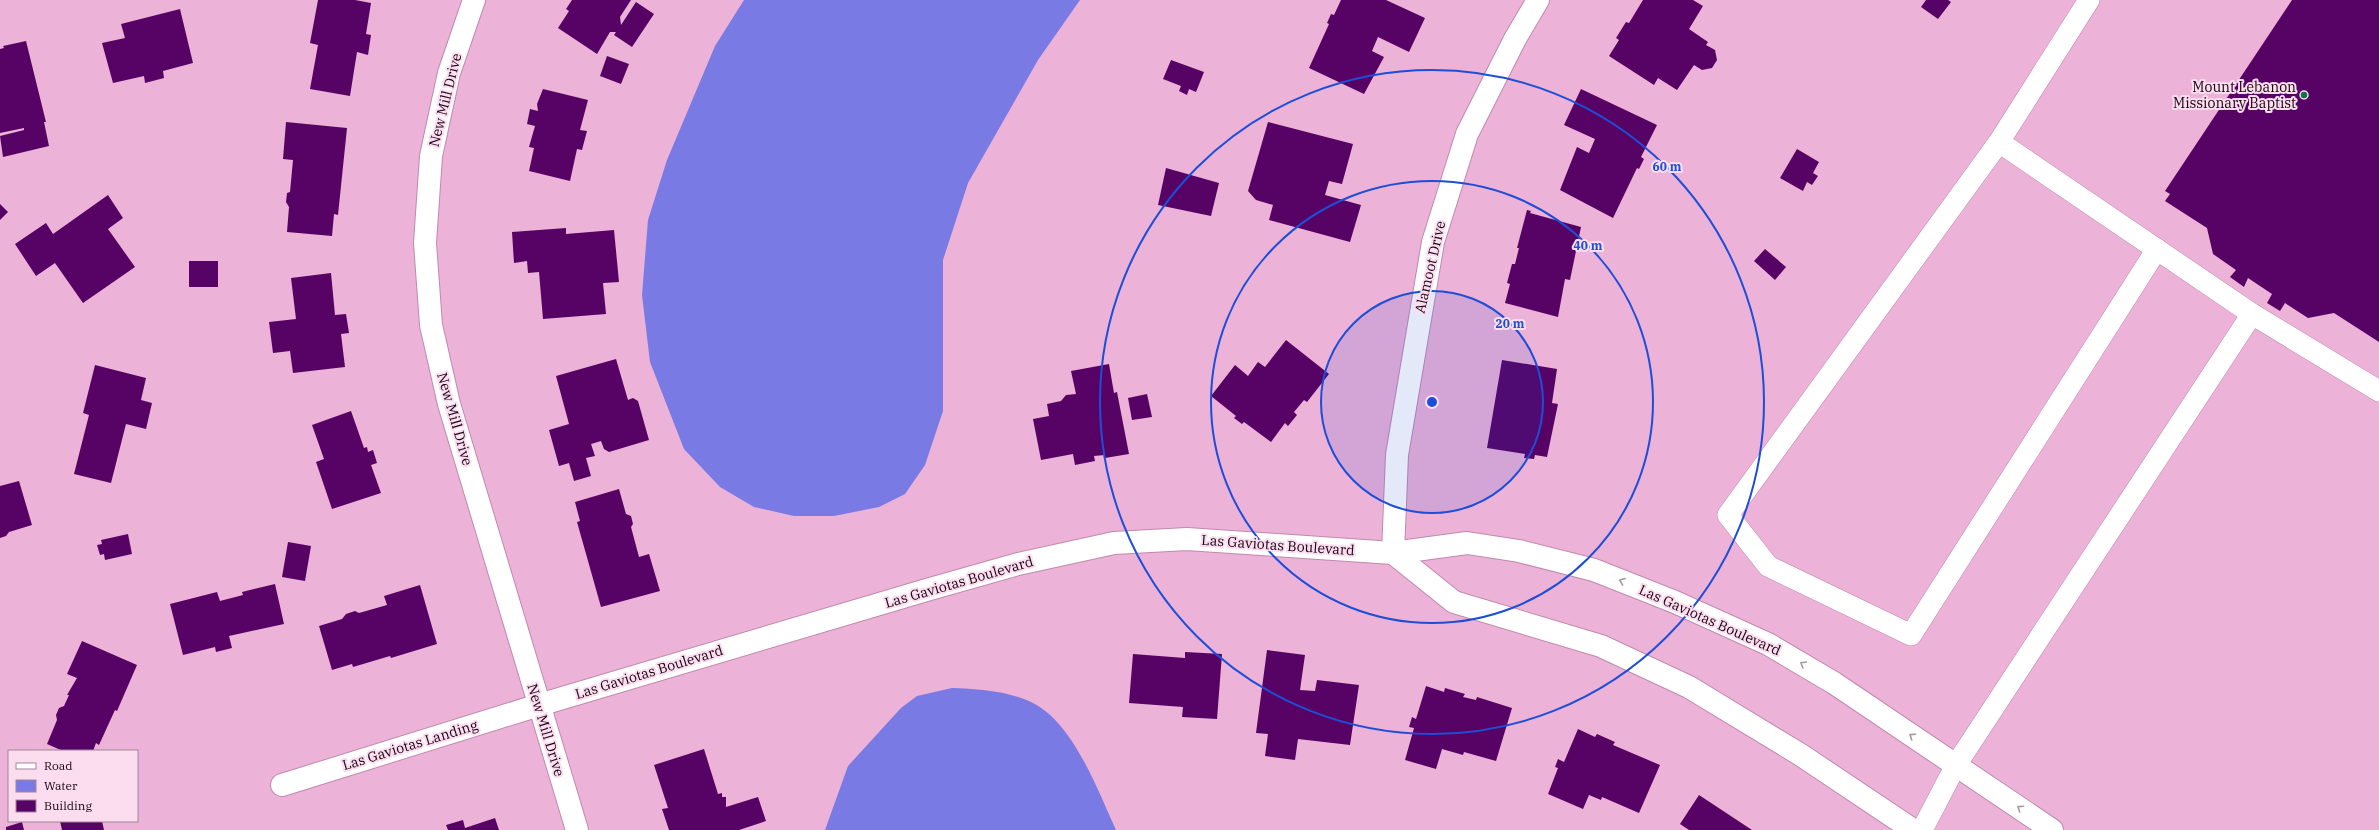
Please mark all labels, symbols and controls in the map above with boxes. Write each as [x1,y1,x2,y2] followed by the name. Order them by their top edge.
[425,51,465,149] street label: New Mill Drive
[2173,78,2296,112] place label: Mount Lebanon Missionary Baptist
[2299,90,2309,100] marker: Mount Lebanon Missionary Baptist
[1653,159,1682,174] text: 60 m
[1411,219,1449,315] street label: Alamoot Drive
[1574,238,1603,253] text: 40 m
[1496,316,1525,331] text: 20 m
[433,370,477,468] street label: New Mill Drive
[1425,395,1439,409] centre of rings
[1201,531,1356,559] street label: Las Gaviotas Boulevard
[883,552,1036,612] street label: Las Gaviotas Boulevard
[1618,578,1625,586] one-way arrow
[1636,581,1784,660] street label: Las Gaviotas Boulevard
[573,641,725,703] street label: Las Gaviotas Boulevard
[1800,662,1807,669] one-way arrow
[523,681,569,779] street label: New Mill Drive
[340,716,480,774] street label: Las Gaviotas Landing
[1909,733,1916,741] one-way arrow
[8,750,138,822] legend
[44,758,73,773] text: Road
[44,778,78,793] text: Water
[44,798,92,813] text: Building
[2017,805,2024,813] one-way arrow

